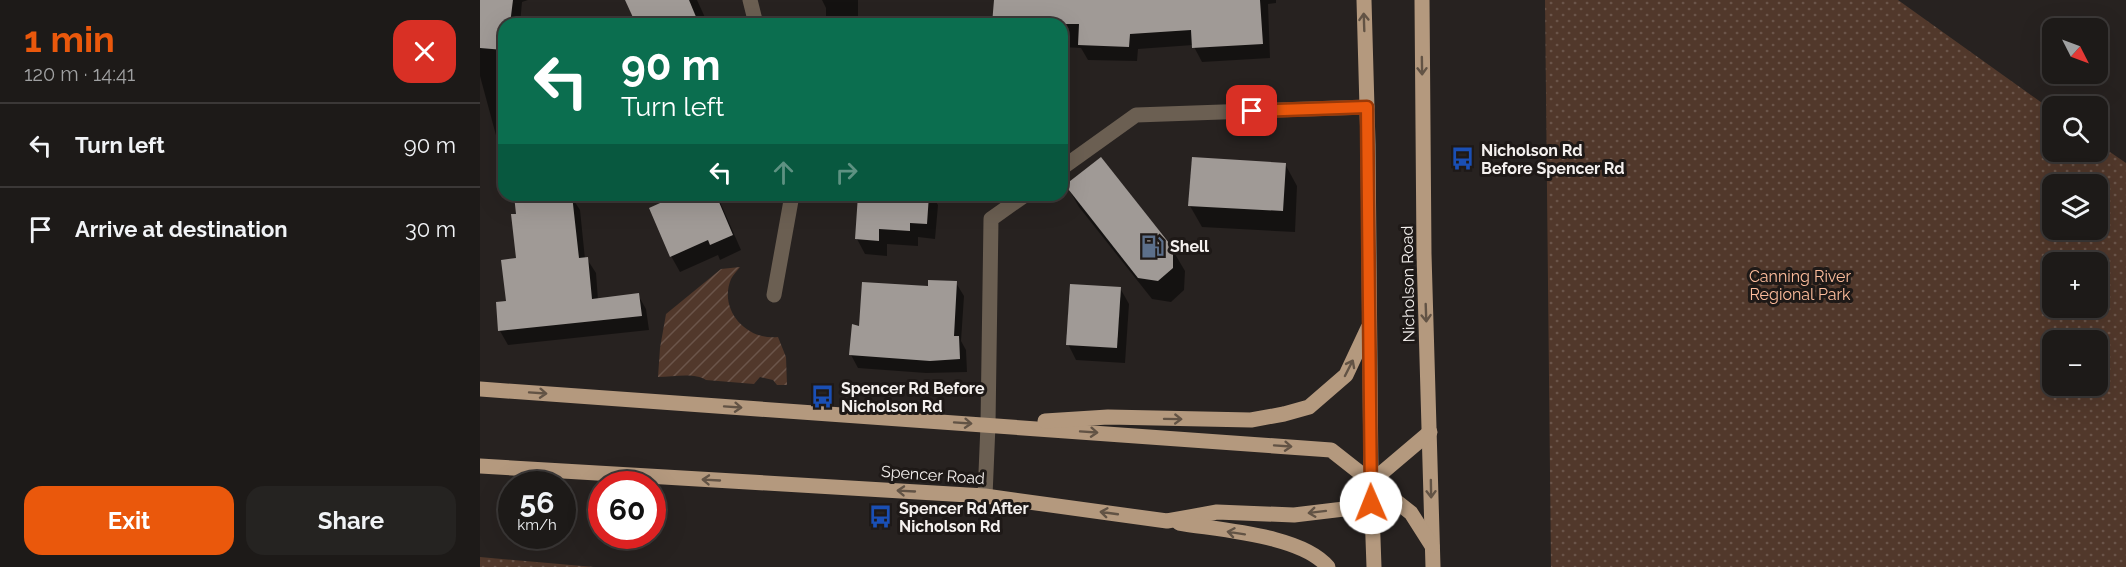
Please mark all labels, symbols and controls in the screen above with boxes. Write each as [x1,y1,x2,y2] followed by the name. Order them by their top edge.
[1359,13,1370,33] one-way arrow
[24,18,115,60] text: 1 min
[2042,18,2108,84] north arrow
[2042,18,2108,396] map controls
[393,20,456,83] button: close
[621,41,721,90] text: 90 m
[522,42,600,120] icon: left
[1416,55,1428,75] one-way arrow
[24,62,135,86] text: 120 m · 14:41
[1226,85,1277,136] pin
[621,91,724,122] text: Turn left
[1235,94,1268,127] icon: arrive
[2042,96,2108,162] button: search
[24,129,57,162] icon: left
[75,132,165,158] text: Turn left
[404,132,456,158] text: 90 m
[1481,141,1625,178] place label: Nicholson Rd Before Spencer Rd
[1450,146,1476,172] bus stop icon: Nicholson Rd Before Spencer Rd
[704,156,737,189] icon: left
[767,156,800,189] icon: ahead
[830,156,863,189] icon: right
[2042,174,2108,240] button: layers
[24,213,57,246] icon: arrive
[75,216,288,242] text: Arrive at destination
[405,216,456,242] text: 30 m
[1397,225,1419,343] street label: Nicholson Road
[1139,233,1165,259] fuel station icon: Shell
[1170,237,1210,256] place label: Shell
[2042,252,2108,318] button: +
[1749,267,1851,304] park label: Canning River Regional Park
[1420,302,1432,322] one-way arrow
[2042,330,2108,396] button: −
[1344,359,1355,377] one-way arrow
[841,379,985,416] place label: Spencer Rd Before Nicholson Rd
[810,384,836,410] bus stop icon: Spencer Rd Before Nicholson Rd
[528,388,548,399] one-way arrow
[722,402,742,413] one-way arrow
[1162,413,1182,425] one-way arrow
[952,418,972,429] one-way arrow
[1078,427,1098,438] one-way arrow
[1273,441,1292,452] one-way arrow
[880,462,986,488] street label: Spencer Road
[588,471,666,549] speed limit sign: 60
[1339,471,1403,535] position arrow
[702,474,722,485] one-way arrow
[1425,479,1437,499] one-way arrow
[520,485,554,520] text: 56
[896,485,916,496] one-way arrow
[24,486,234,555] button: Exit
[246,486,456,555] button: Share
[899,499,1029,536] place label: Spencer Rd After Nicholson Rd
[868,504,894,530] bus stop icon: Spencer Rd After Nicholson Rd
[1099,507,1119,518] one-way arrow
[1308,507,1327,518] one-way arrow
[517,516,557,534] text: km/h
[1227,527,1247,538] one-way arrow

